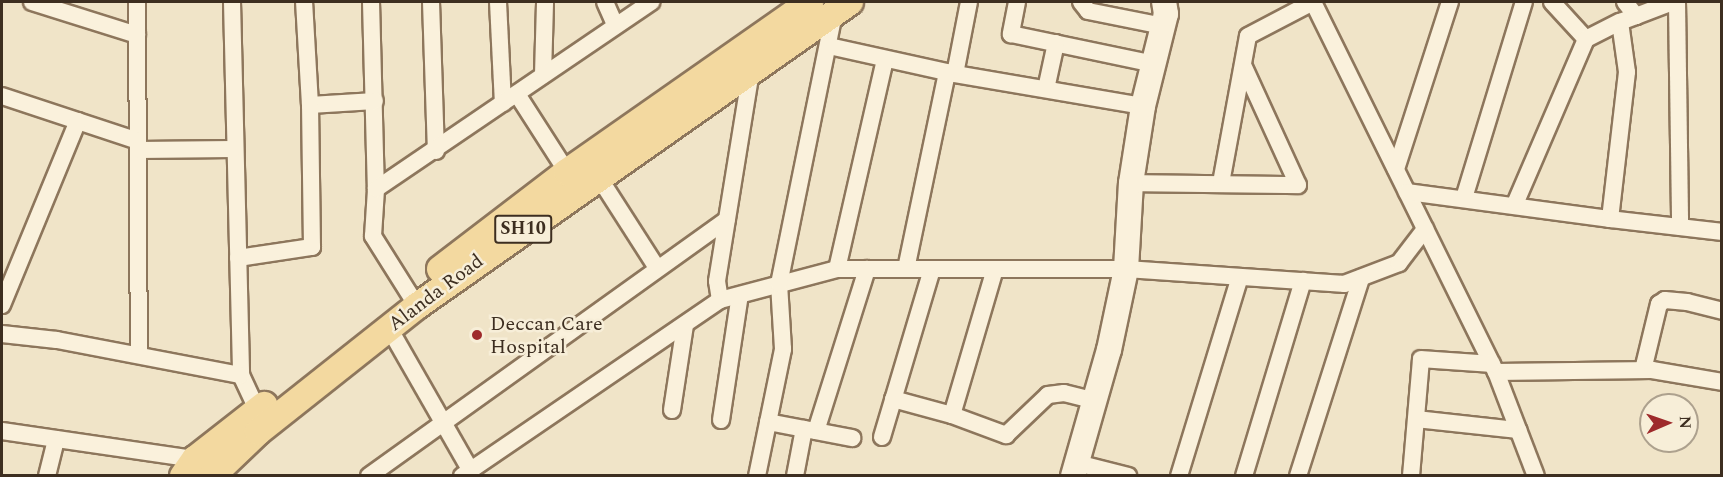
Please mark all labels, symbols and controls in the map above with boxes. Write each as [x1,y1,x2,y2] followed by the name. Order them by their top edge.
[493,214,553,244] road number: SH10
[384,249,488,337] street label: Alanda Road
[490,312,603,359] place label: Deccan Care Hospital
[468,326,486,344] marker: Deccan Care Hospital
[1639,393,1699,453] north arrow
[1673,415,1697,429] text: N

